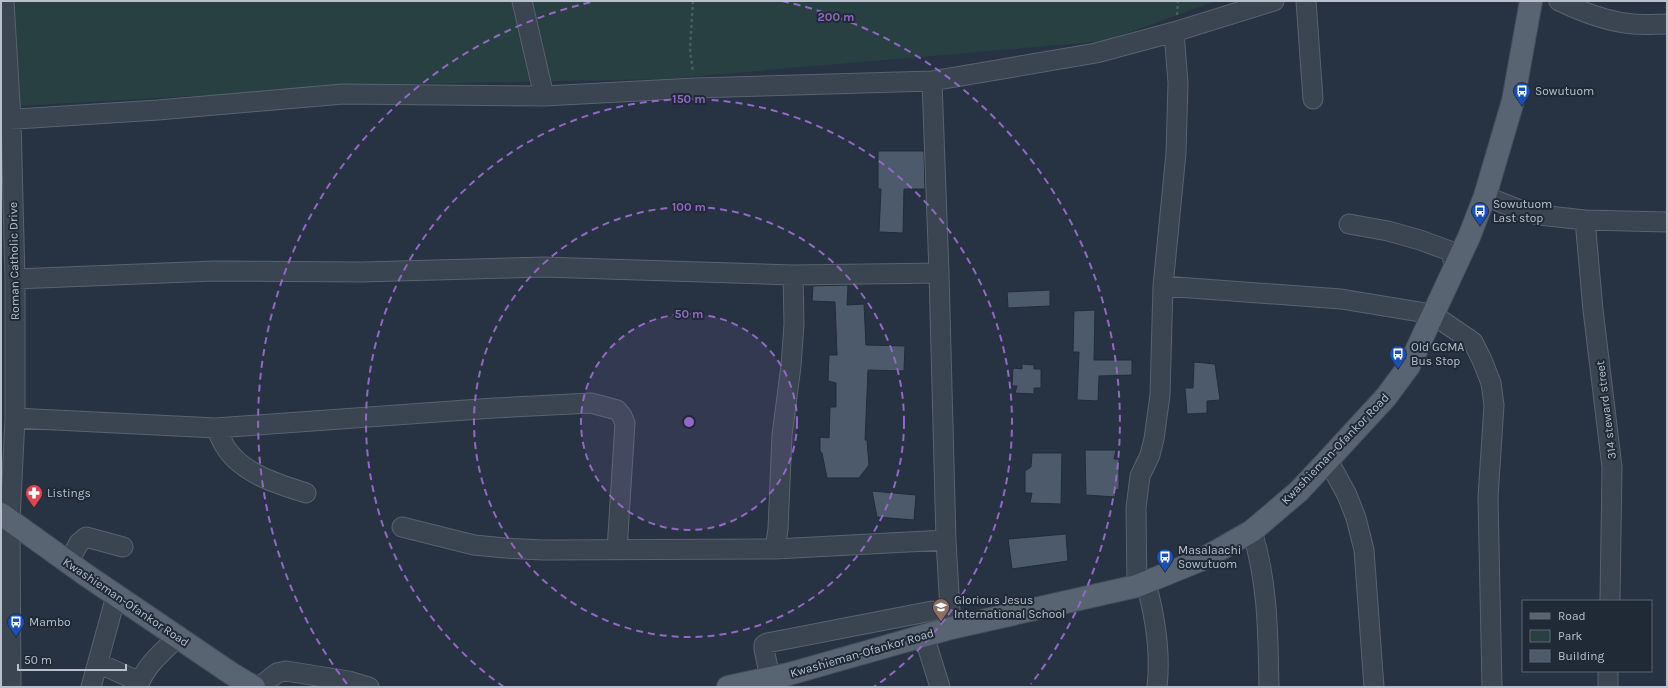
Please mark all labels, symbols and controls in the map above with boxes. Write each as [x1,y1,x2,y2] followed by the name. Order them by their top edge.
[818,10,854,24] text: 200 m
[1512,81,1532,106] bus stop icon: Sowutuom
[1535,84,1594,98] place label: Sowutuom
[672,92,706,106] text: 150 m
[1493,197,1552,225] place label: Sowutuom Last stop
[672,200,706,214] text: 100 m
[1470,201,1490,226] bus stop icon: Sowutuom Last stop
[6,202,22,320] street label: Roman Catholic Drive
[675,307,704,321] text: 50 m
[1411,340,1464,368] place label: Old GCMA Bus Stop
[1388,344,1408,369] bus stop icon: Old GCMA Bus Stop
[1593,359,1619,460] street label: 314 steward street
[1278,391,1392,507] street label: Kwashieman-Ofankor Road
[682,415,696,429] centre of rings
[24,483,44,508] pharmacy icon: Listings
[47,486,91,500] place label: Listings
[1178,543,1241,571] place label: Masalaachi Sowutuom
[1155,547,1175,572] bus stop icon: Masalaachi Sowutuom
[60,555,192,649] street label: Kwashieman-Ofankor Road
[954,593,1065,621] place label: Glorious Jesus International School
[931,597,951,622] school or university icon: Glorious Jesus International School
[1522,600,1652,672] legend
[1558,609,1586,623] text: Road
[6,612,26,637] bus stop icon: Mambo
[29,615,71,629] place label: Mambo
[788,626,936,680] street label: Kwashieman-Ofankor Road
[1558,629,1583,643] text: Park
[18,646,126,672] scale bar
[1558,649,1605,663] text: Building
[24,653,52,667] text: 50 m

